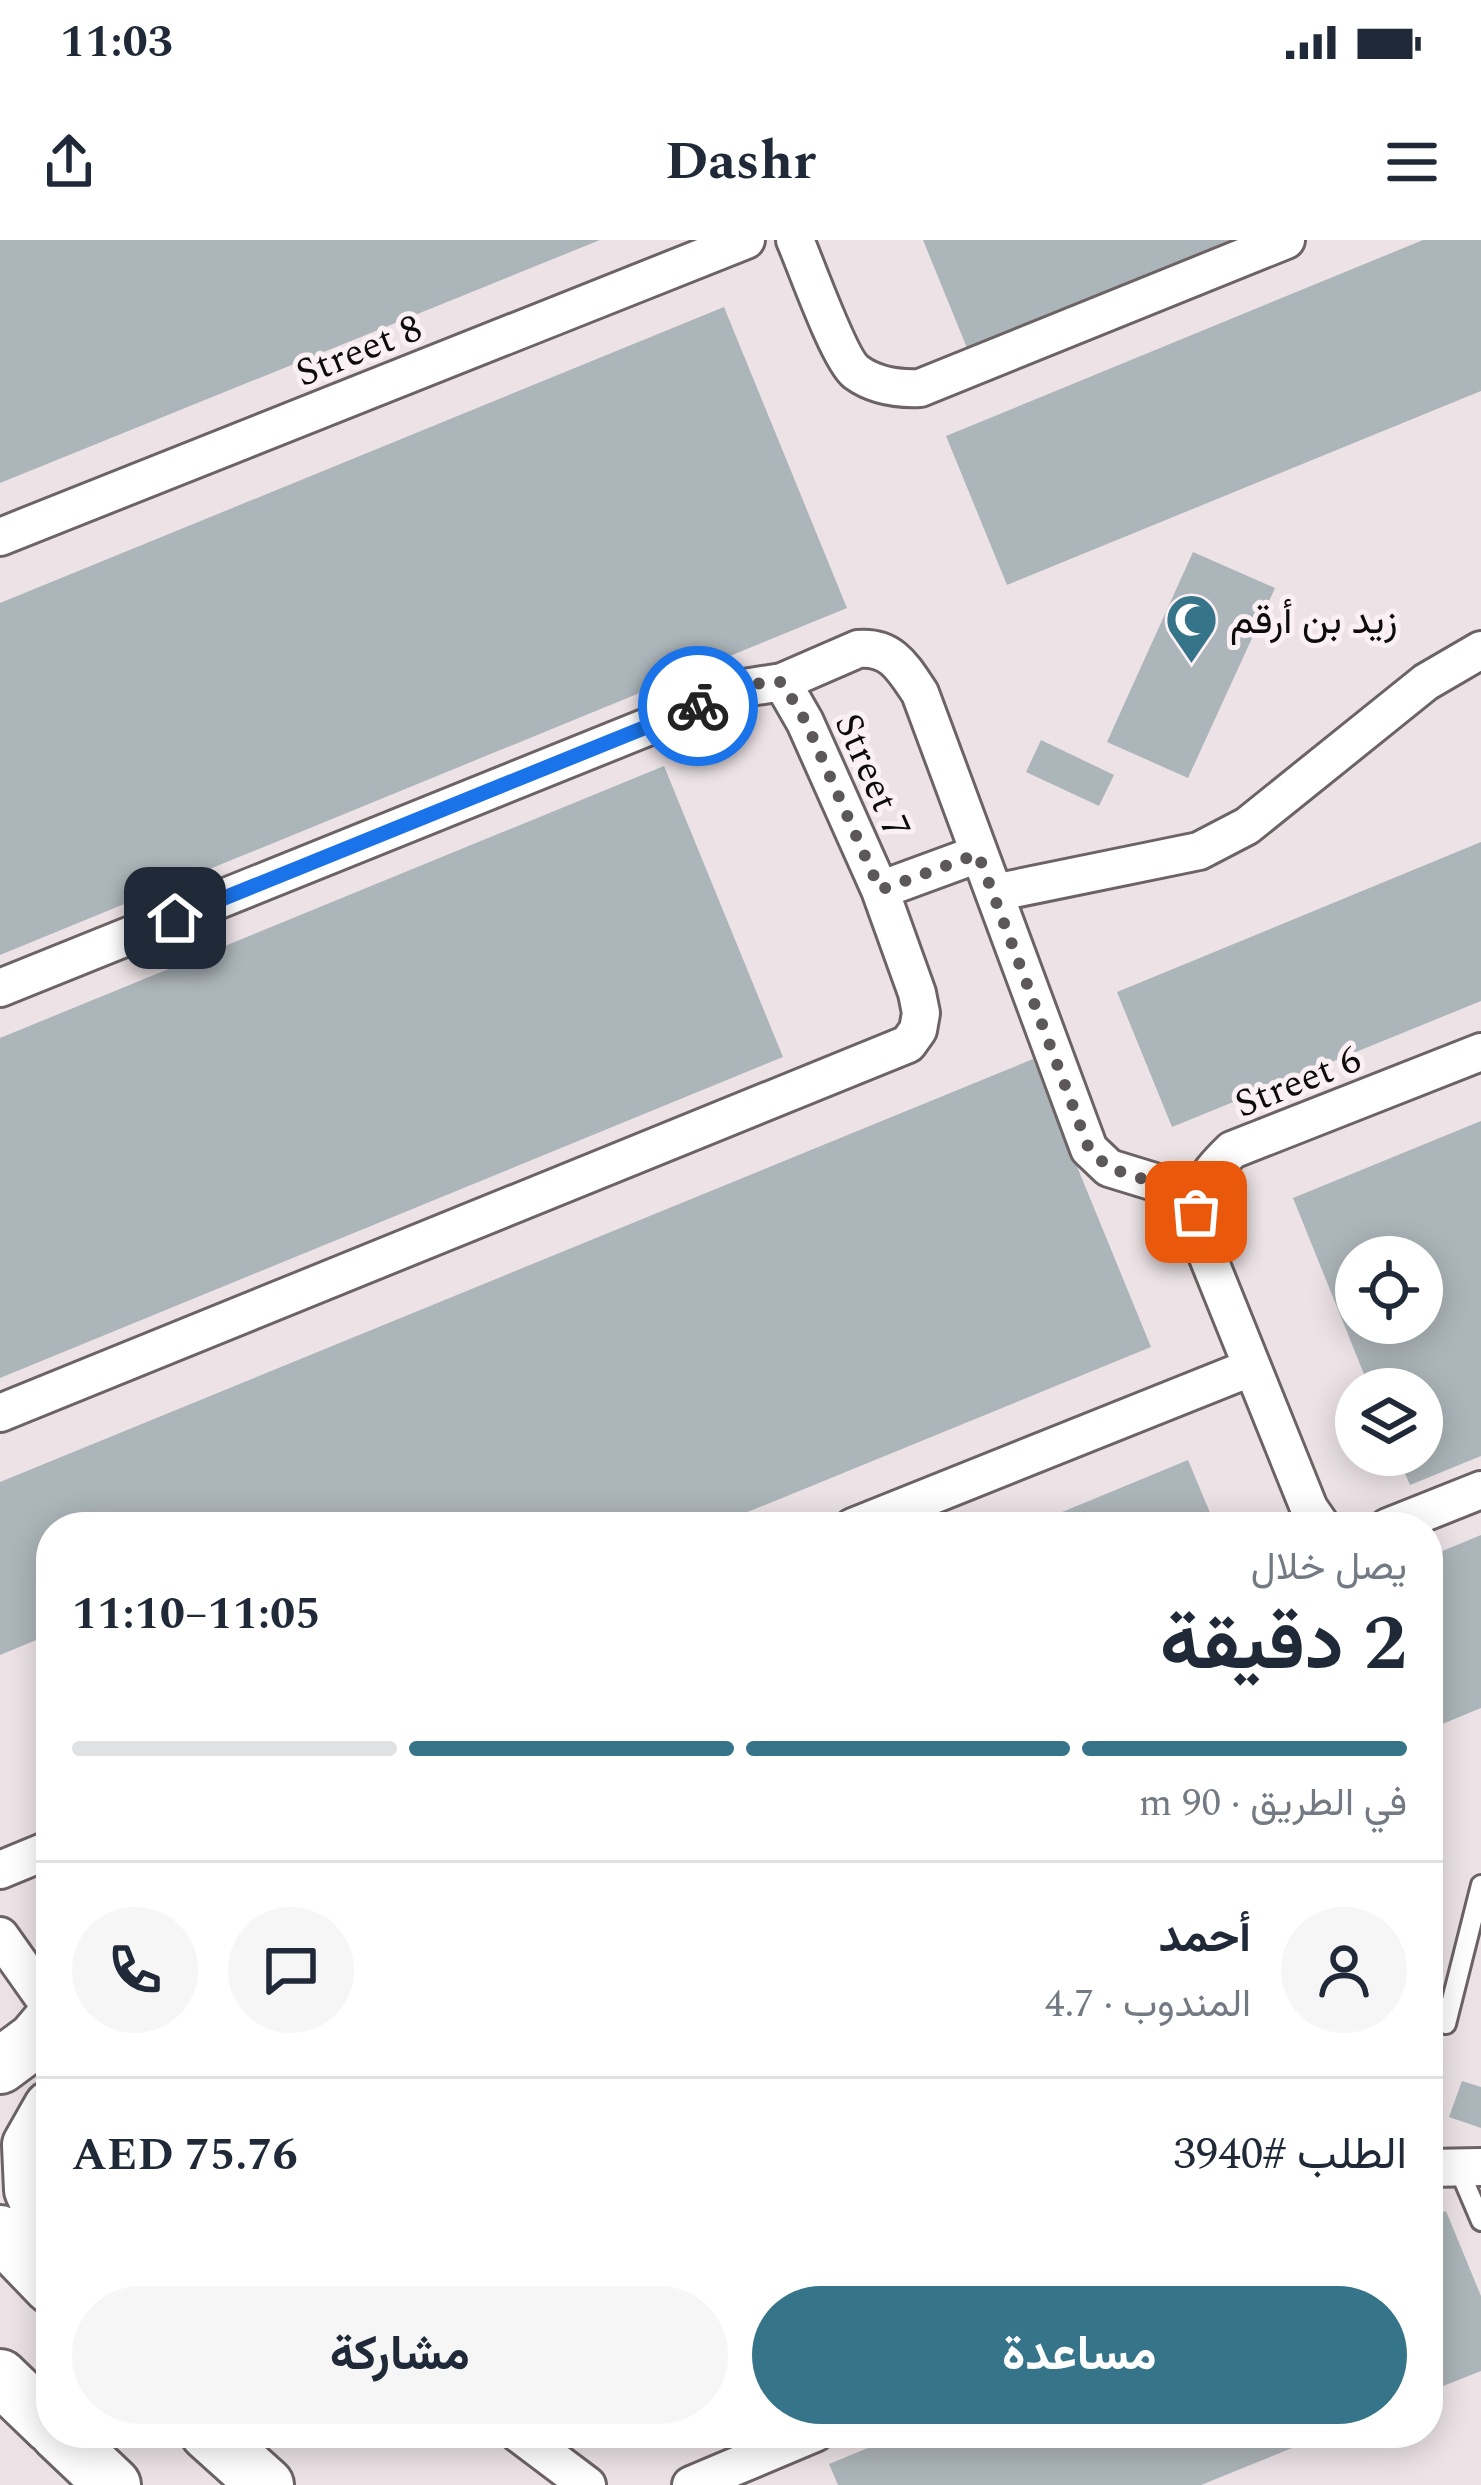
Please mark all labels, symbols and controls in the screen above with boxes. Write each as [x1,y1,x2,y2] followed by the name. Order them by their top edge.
[60,8,173,77] text: 11:03
[665,121,816,203] text: Dashr
[36,129,102,195] icon: share
[1379,129,1445,195] icon: menu
[287,299,431,403] street label: Street 8
[1163,591,1219,665] mosque icon: زيد بن أرقم
[1230,592,1398,651] place label: زيد بن أرقم
[638,646,758,766] courier
[665,673,731,739] icon: bike
[818,704,925,848] street label: Street 7
[124,867,226,969] pin
[142,885,208,951] icon: home
[1226,1030,1370,1134] street label: Street 6
[1145,1161,1247,1263] pin
[1163,1179,1229,1245] icon: bag
[1335,1236,1443,1476] map controls
[1335,1236,1443,1344] button: locate
[1335,1368,1443,1476] button: layers
[1251,1538,1407,1597] text: يصل خلال
[72,1580,321,1649] text: 11:05–11:10
[1160,1585,1407,1704] text: 2 دقيقة
[1139,1774,1407,1833] text: في الطريق · 90 m
[1159,1903,1251,1972] text: أحمد
[72,1907,198,2033] button: phone
[228,1907,354,2033] button: chat
[1281,1907,1407,2033] button: person
[1045,1975,1251,2034] text: المندوب · 4.7
[1173,2120,1407,2189] text: الطلب #3940
[72,2121,298,2190] text: AED 75.76
[72,2286,728,2424] button: مشاركة
[752,2286,1407,2424] button: مساعدة

